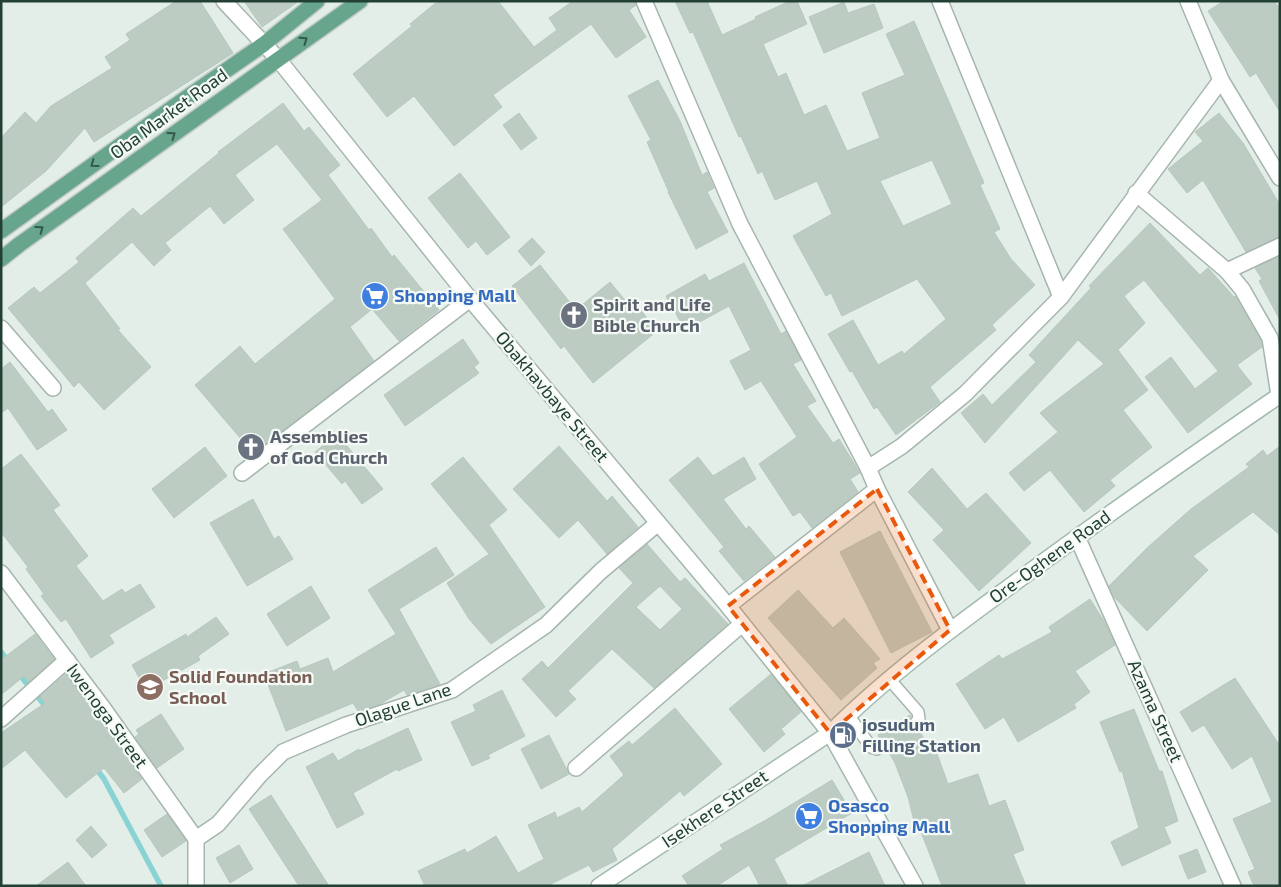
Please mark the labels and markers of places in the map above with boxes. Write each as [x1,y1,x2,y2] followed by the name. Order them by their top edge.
[360,281,390,311] supermarket icon: Shopping Mall
[394,284,516,306] place label: Shopping Mall
[593,293,711,336] place label: Spirit and Life Bible Church
[559,300,589,330] church icon: Spirit and Life Bible Church
[270,425,388,468] place label: Assemblies of God Church
[236,432,266,462] church icon: Assemblies of God Church
[169,665,312,708] place label: Solid Foundation School
[135,672,165,702] school or university icon: Solid Foundation School
[862,713,981,756] place label: josudum Filling Station
[828,720,858,750] fuel station icon: josudum Filling Station
[828,794,950,837] place label: Osasco Shopping Mall
[794,801,824,831] supermarket icon: Osasco Shopping Mall

